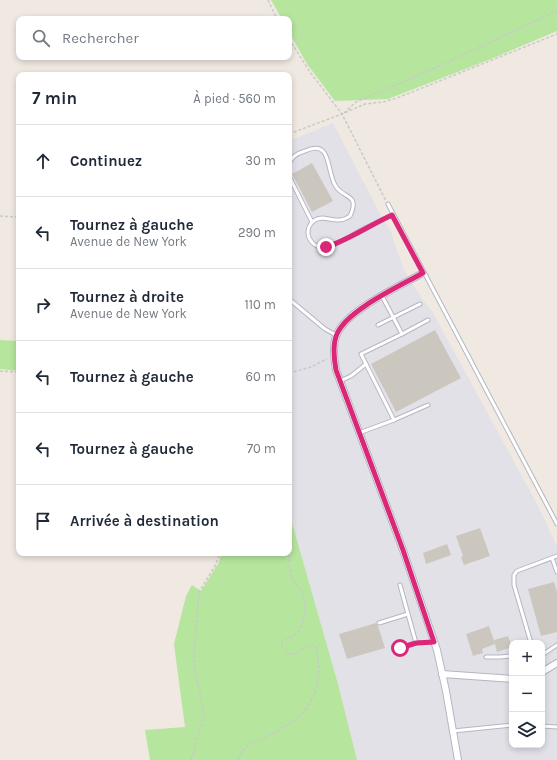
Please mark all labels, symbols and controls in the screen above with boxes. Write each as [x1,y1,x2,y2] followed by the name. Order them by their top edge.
[16,16,292,60] search box
[30,27,52,49] icon: search
[62,29,139,47] text: Rechercher
[32,88,77,108] text: 7 min
[193,91,276,106] text: À pied · 560 m
[32,150,54,172] icon: ahead
[70,152,142,170] text: Continuez
[245,153,276,168] text: 30 m
[70,216,194,234] text: Tournez à gauche
[32,222,54,244] icon: left
[238,225,276,240] text: 290 m
[70,234,187,249] text: Avenue de New York
[317,238,335,256] route end
[70,288,184,306] text: Tournez à droite
[32,294,54,316] icon: right
[244,297,276,312] text: 110 m
[70,306,187,321] text: Avenue de New York
[32,366,54,388] icon: left
[70,368,194,386] text: Tournez à gauche
[246,369,276,384] text: 60 m
[32,438,54,460] icon: left
[70,440,194,458] text: Tournez à gauche
[247,441,276,456] text: 70 m
[32,510,54,532] icon: arrive
[70,512,219,530] text: Arrivée à destination
[391,639,409,657] route start
[509,640,545,748] map controls
[509,640,545,676] button: +
[509,676,545,712] button: −
[509,712,545,748] button: layers

